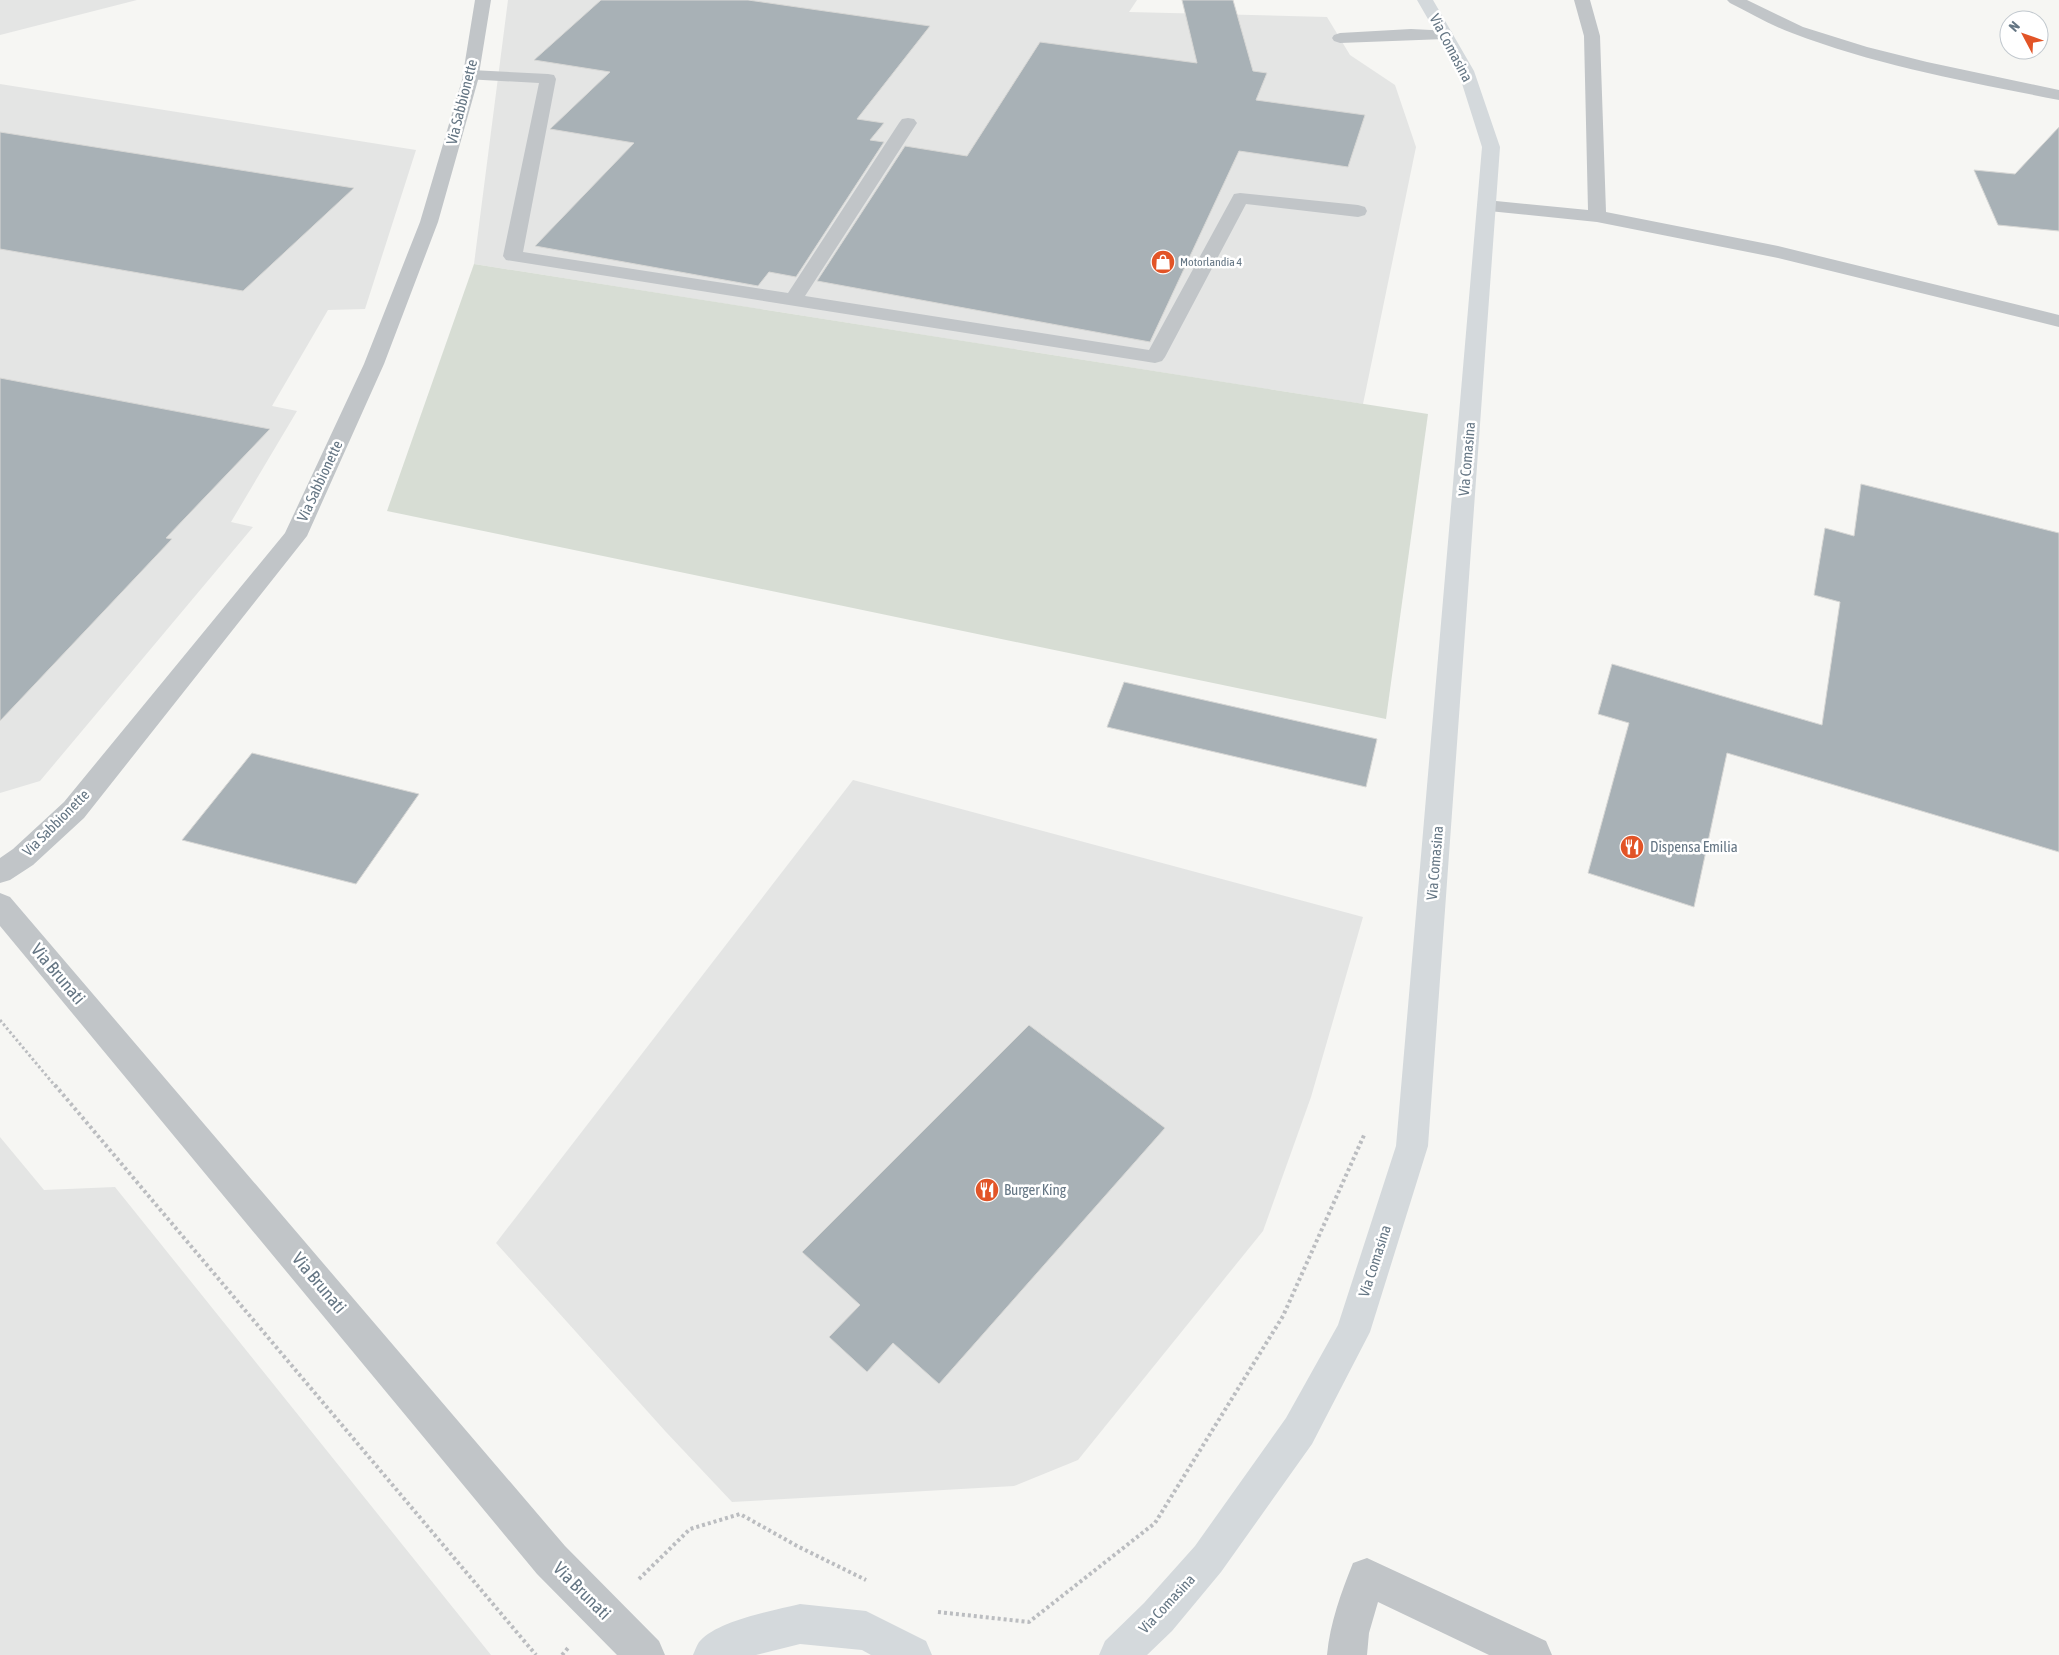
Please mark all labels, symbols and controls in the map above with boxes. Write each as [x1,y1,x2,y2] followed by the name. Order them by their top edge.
[1999,10,2049,60] north arrow
[1426,11,1476,85] street label: Via Comasina
[2005,18,2023,35] text: N
[443,57,480,146] street label: Via Sabbionette
[1150,249,1176,275] shop icon: Motorlandia 4
[1180,255,1242,269] place label: Motorlandia 4
[1455,421,1478,497] street label: Via Comasina
[293,438,346,524] street label: Via Sabbionette
[19,786,93,859] street label: Via Sabbionette
[1423,825,1446,901] street label: Via Comasina
[1619,834,1645,860] restaurant icon: Dispensa Emilia
[1650,838,1738,855] place label: Dispensa Emilia
[27,939,90,1008] street label: Via Brunati
[974,1177,1000,1203] restaurant icon: Burger King
[1004,1181,1067,1198] place label: Burger King
[1355,1223,1394,1299] street label: Via Comasina
[288,1248,351,1317] street label: Via Brunati
[549,1557,616,1624] street label: Via Brunati
[1135,1571,1198,1637] street label: Via Comasina

